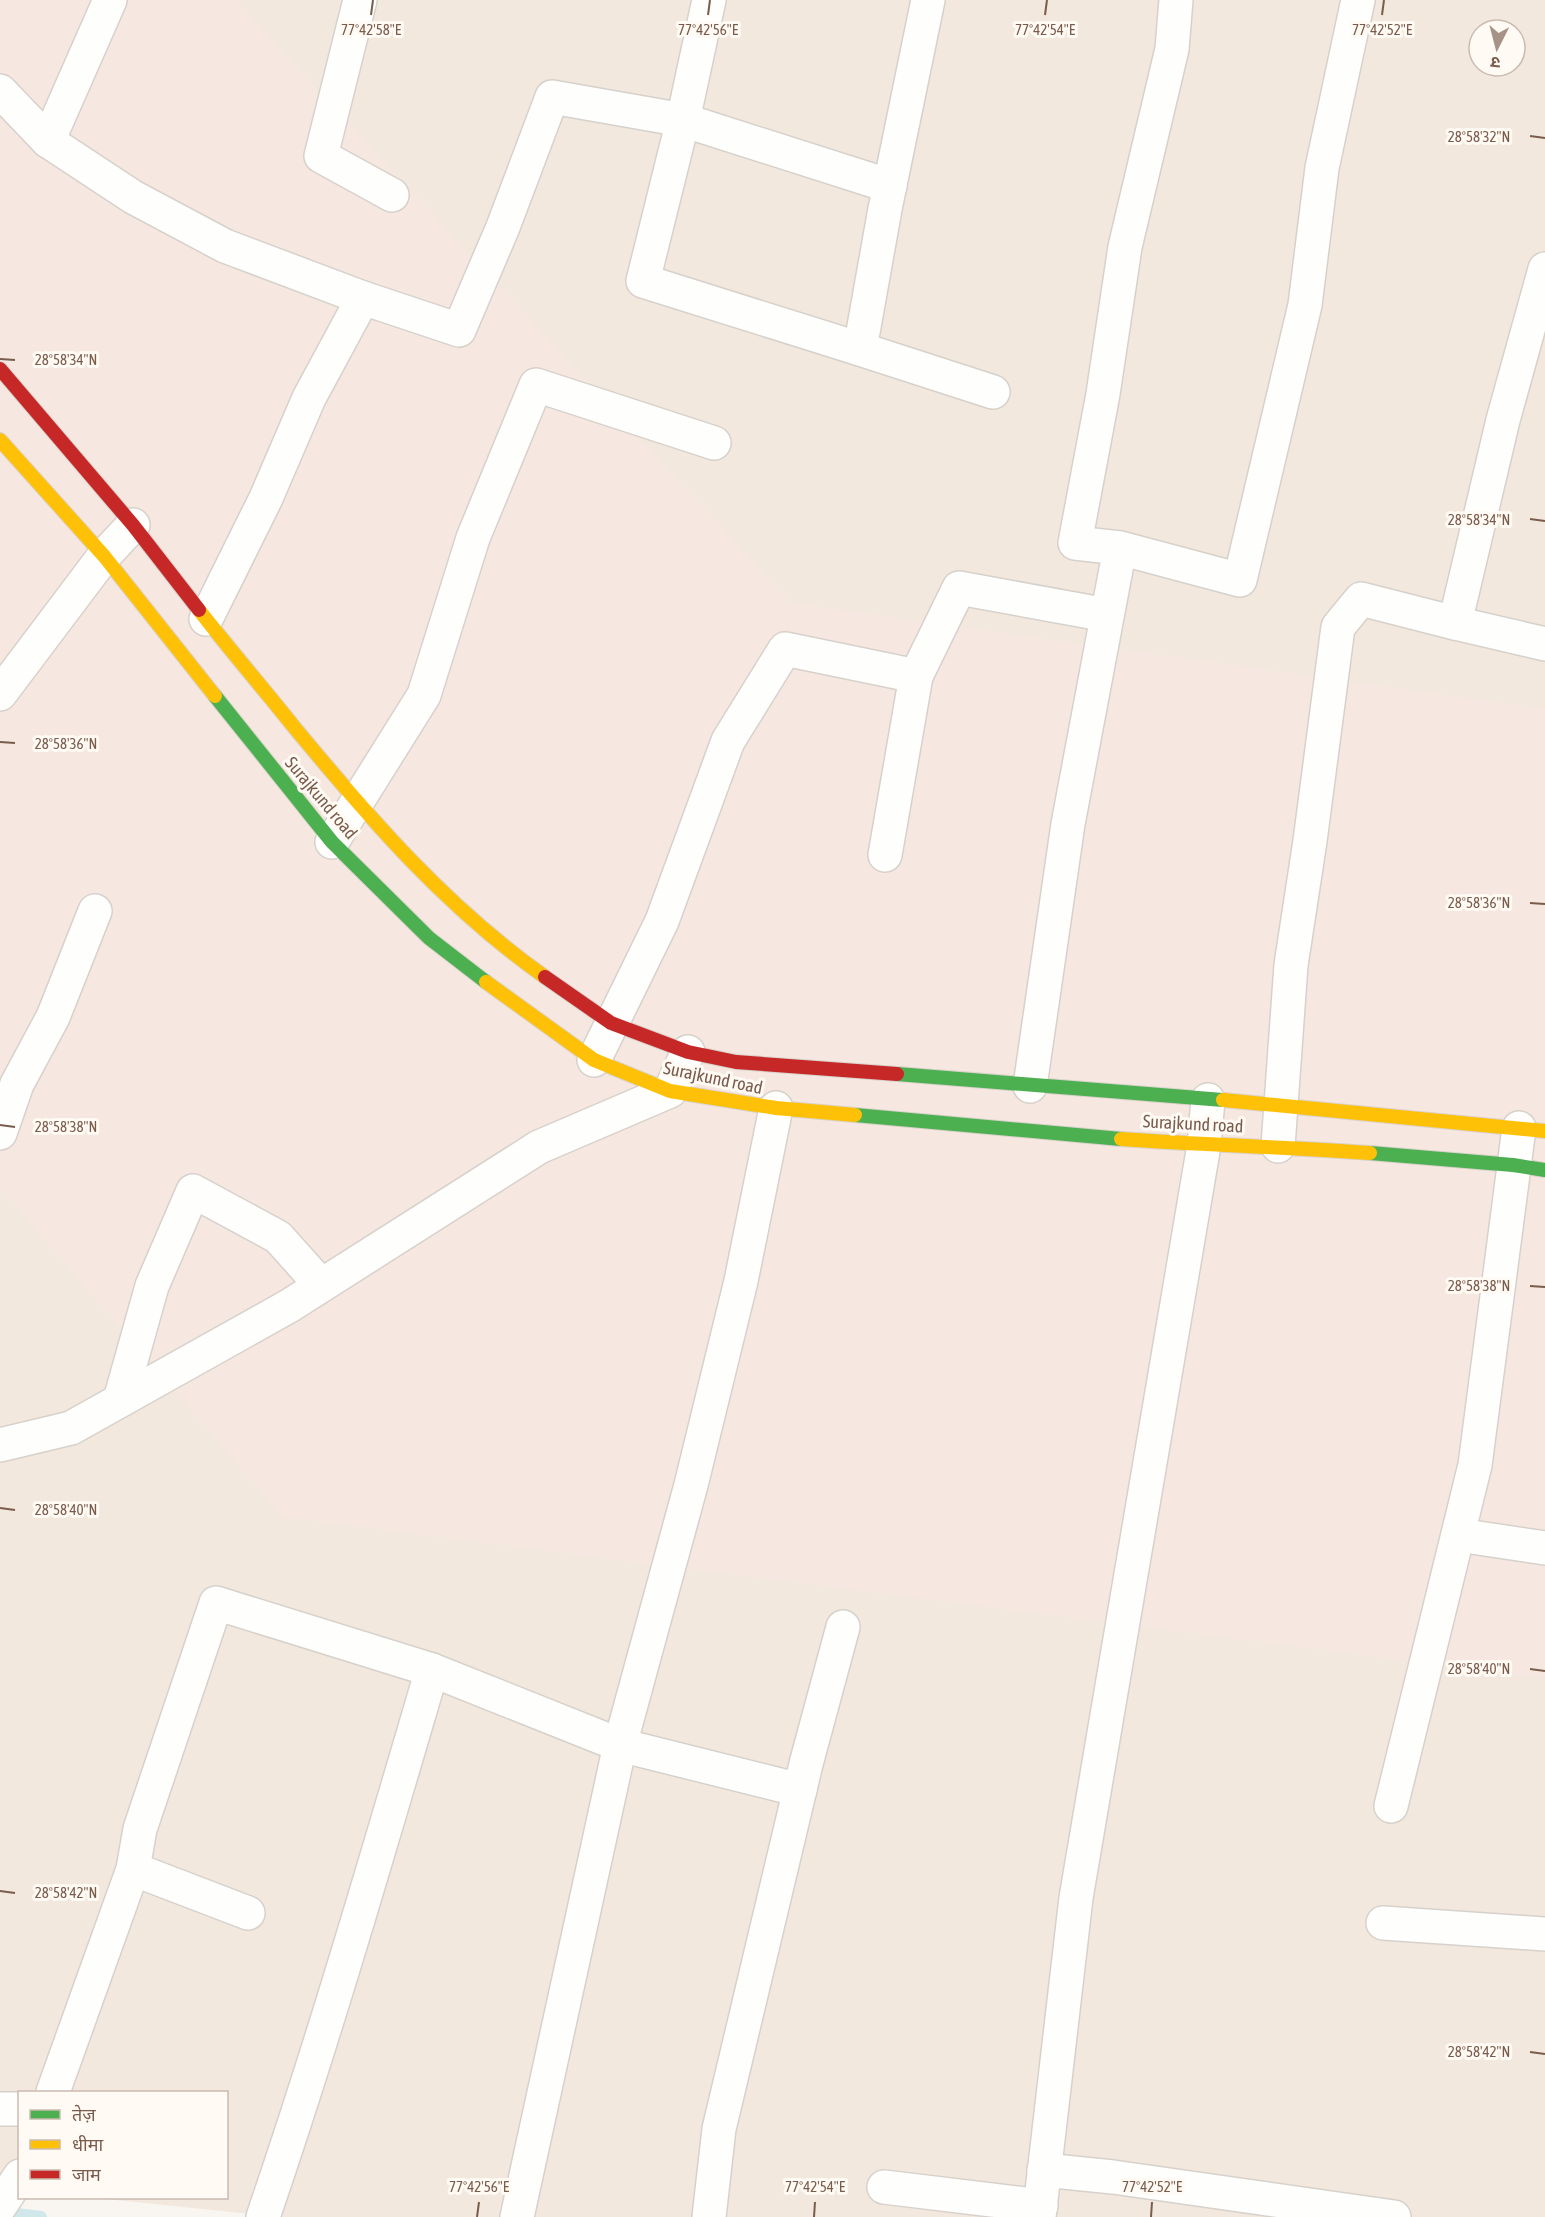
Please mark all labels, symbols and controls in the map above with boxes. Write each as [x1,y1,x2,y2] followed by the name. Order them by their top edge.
[1467,18,1527,78] north arrow
[341,21,402,38] text: 77°42'58"E
[678,21,739,38] text: 77°42'56"E
[1015,21,1076,38] text: 77°42'54"E
[1352,21,1413,38] text: 77°42'52"E
[1489,53,1501,72] text: उ
[1448,128,1510,145] text: 28°58'32"N
[35,351,97,368] text: 28°58'34"N
[1448,511,1510,528] text: 28°58'34"N
[35,735,97,752] text: 28°58'36"N
[281,752,362,843] street label: Surajkund road
[1448,894,1510,911] text: 28°58'36"N
[662,1057,765,1098] street label: Surajkund road
[1142,1110,1244,1137] street label: Surajkund road
[35,1118,97,1135] text: 28°58'38"N
[1448,1277,1510,1294] text: 28°58'38"N
[35,1501,97,1518] text: 28°58'40"N
[1448,1660,1510,1677] text: 28°58'40"N
[35,1884,97,1901] text: 28°58'42"N
[1448,2043,1510,2060] text: 28°58'42"N
[18,2091,228,2199] legend
[72,2104,96,2125] text: तेज़
[72,2134,103,2155] text: धीमा
[72,2164,102,2185] text: जाम
[449,2178,510,2195] text: 77°42'56"E
[785,2178,846,2195] text: 77°42'54"E
[1122,2178,1183,2195] text: 77°42'52"E

